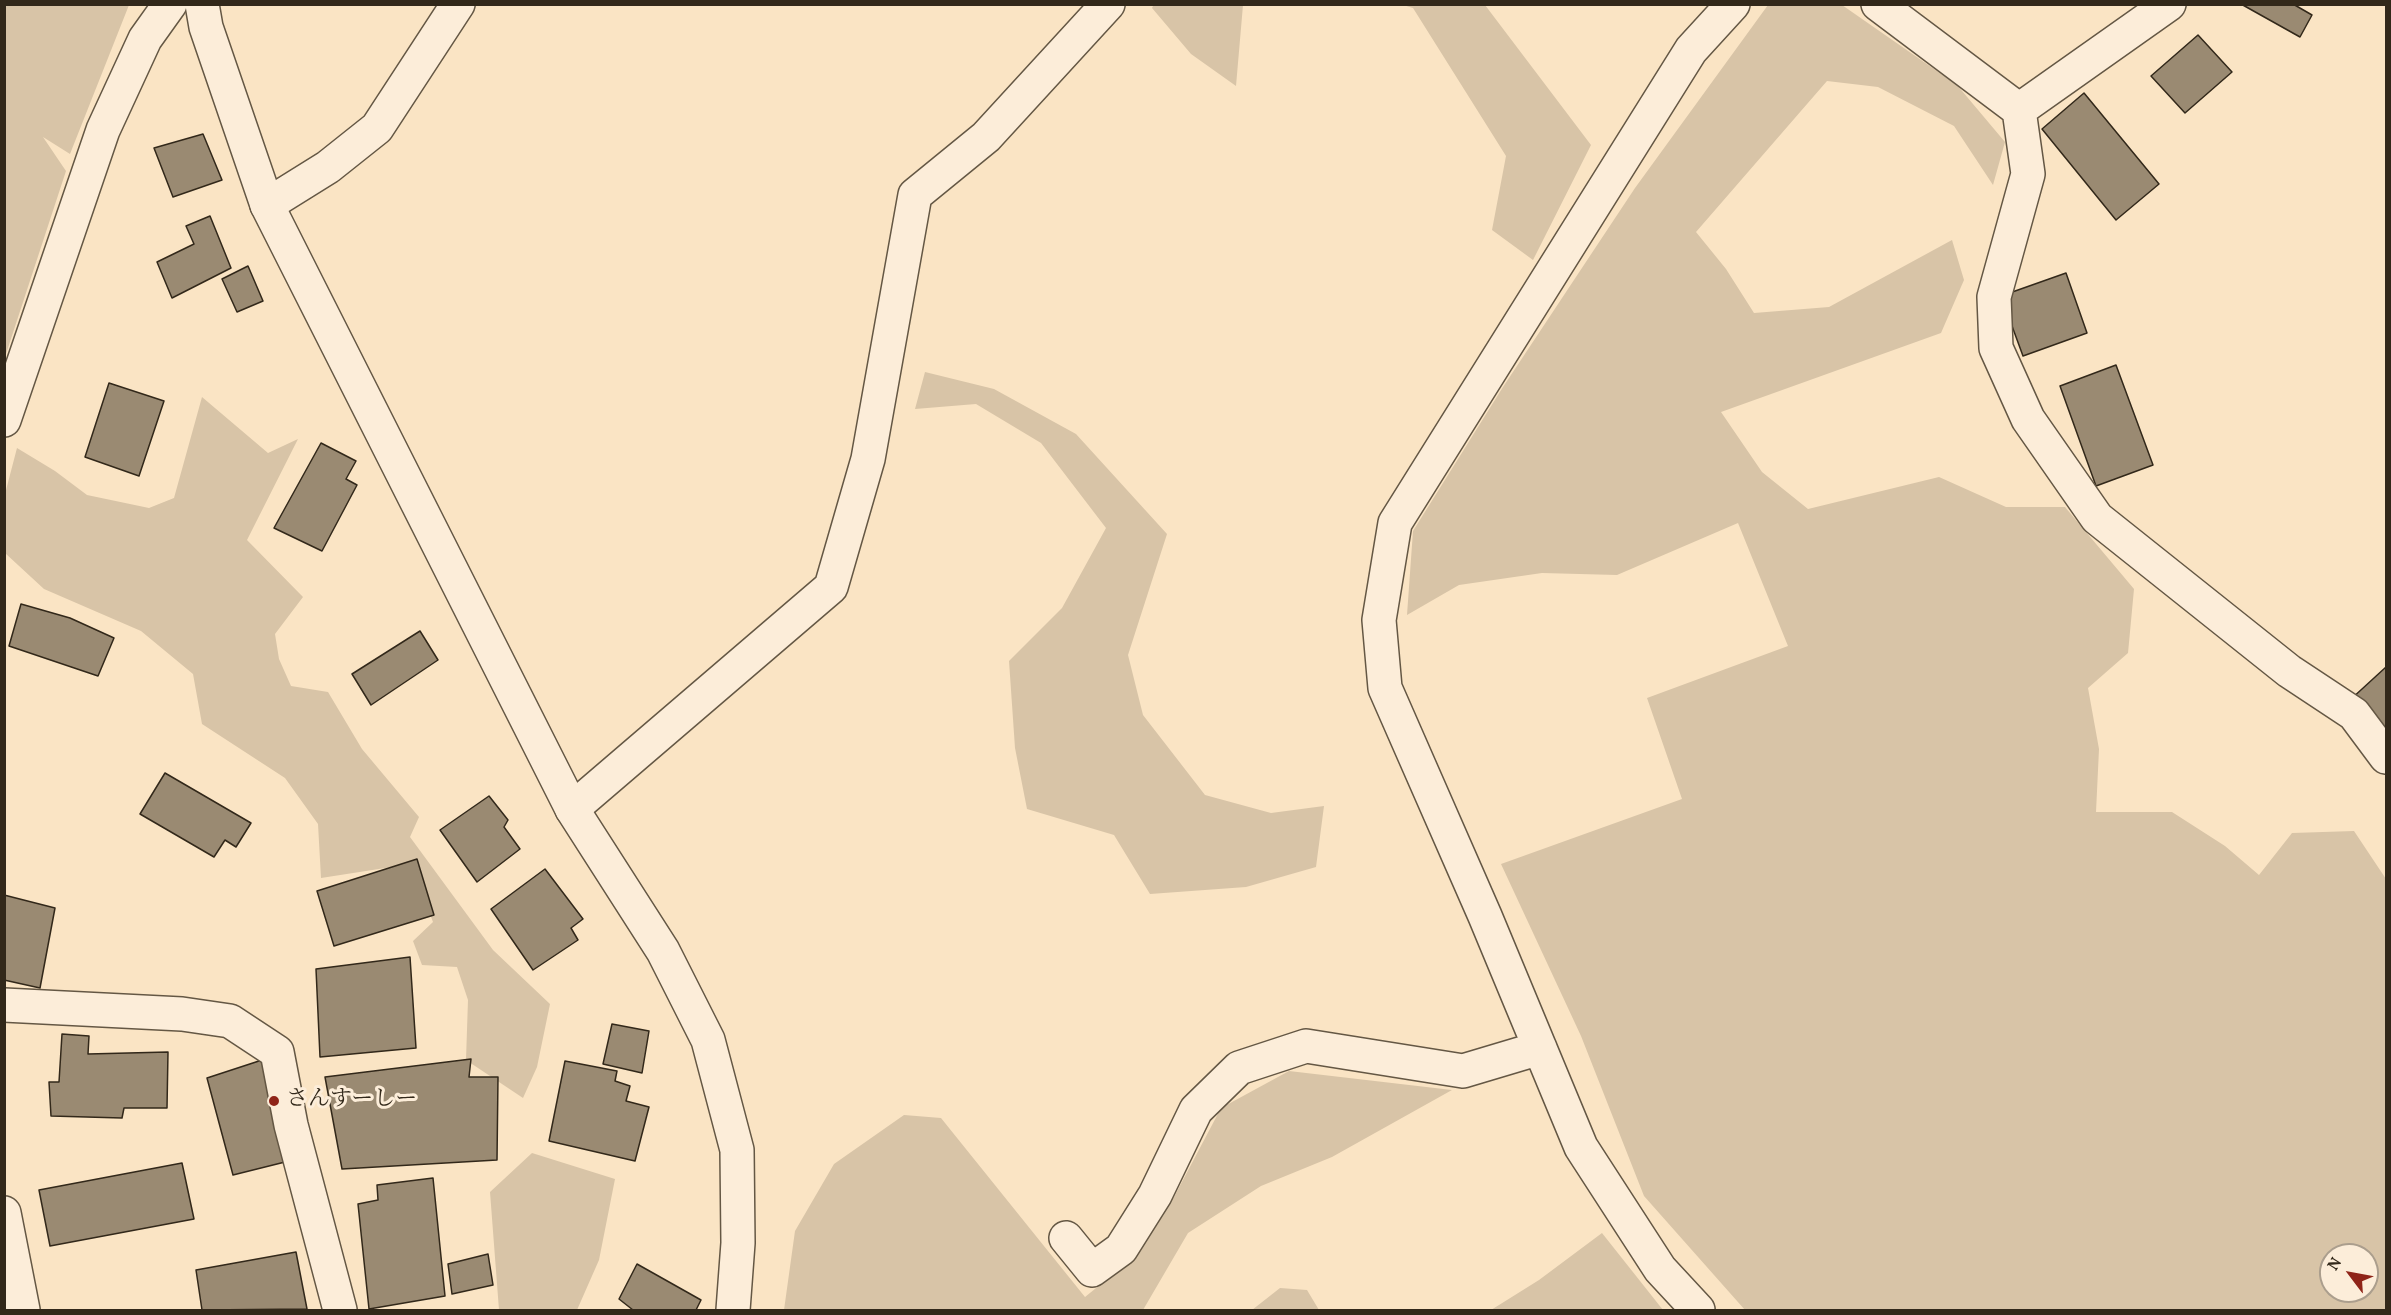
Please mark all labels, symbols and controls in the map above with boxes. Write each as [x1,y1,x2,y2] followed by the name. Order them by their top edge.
[286,1088,417,1114] place label: さんすーしー
[267,1094,281,1108] marker: さんすーしー
[2319,1243,2379,1303] north arrow
[2323,1254,2348,1275] text: N

